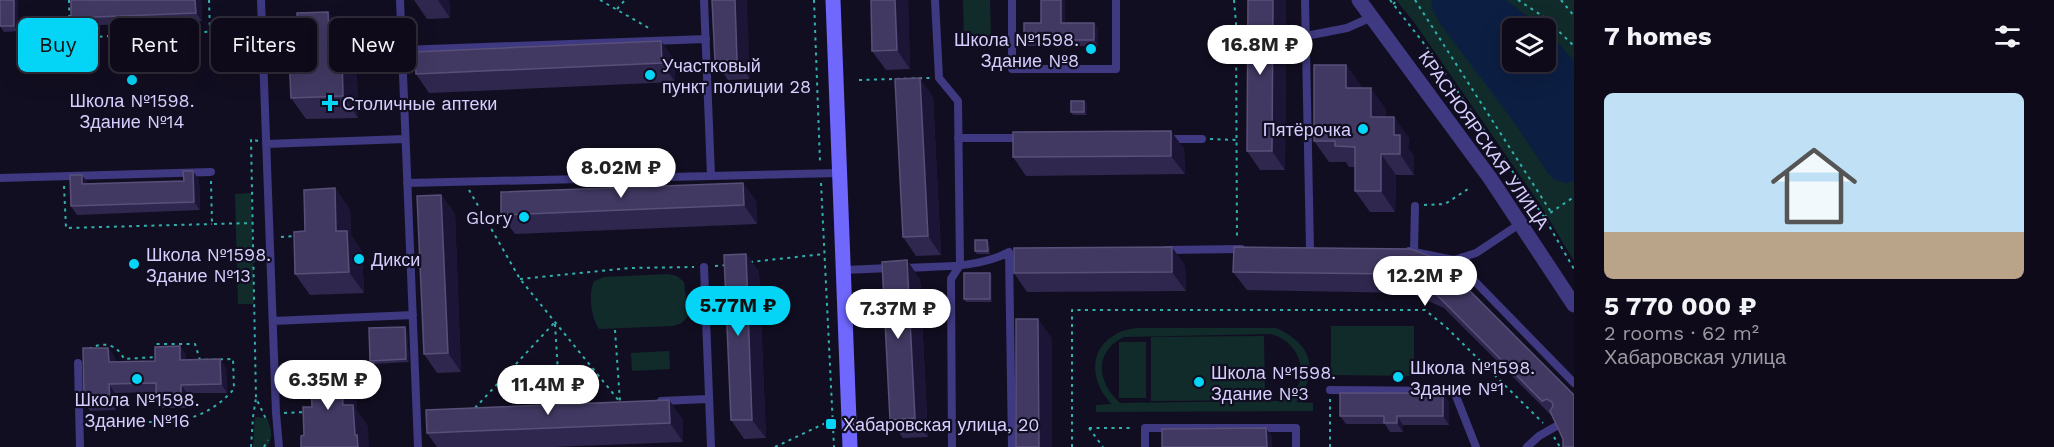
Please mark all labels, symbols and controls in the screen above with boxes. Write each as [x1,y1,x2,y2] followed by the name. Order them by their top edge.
[18,18,98,72] chip: Buy
[110,18,199,72] chip: Rent
[211,18,317,72] chip: Filters
[329,18,416,72] chip: New
[1502,18,1556,72] map controls
[1502,18,1556,72] button: layers
[1991,20,2024,53] icon: filters
[1604,21,1712,51] text: 7 homes
[1205,25,1315,76] pin: 16.8M ₽
[954,29,1079,71] place label: Школа №1598. Здание №8
[1222,32,1298,56] text: 16.8M ₽
[1084,42,1098,56] marker: Школа №1598. Здание №8
[1414,47,1554,233] street label: КРАСНОЯРСКАЯ УЛИЦА
[662,55,811,97] place label: Участковый пункт полиции 28
[643,68,657,82] marker: Участковый пункт полиции 28
[125,73,139,87] marker: Школа №1598. Здание №14
[69,90,195,132] place label: Школа №1598. Здание №14
[342,93,497,114] place label: Столичные аптеки
[323,96,337,110] marker: Столичные аптеки
[1263,119,1352,140] place label: Пятёрочка
[1356,122,1370,136] marker: Пятёрочка
[1760,132,1868,240] icon: home
[566,148,676,199] pin: 8.02M ₽
[581,155,661,179] text: 8.02M ₽
[466,207,513,228] place label: Glory
[517,210,531,224] marker: Glory
[146,244,271,286] place label: Школа №1598. Здание №13
[371,249,420,270] place label: Дикси
[352,252,366,266] marker: Дикси
[1370,256,1480,307] pin: 12.2M ₽
[127,257,141,271] marker: Школа №1598. Здание №13
[1387,263,1463,287] text: 12.2M ₽
[683,286,793,337] pin: 5.77M ₽
[843,289,953,340] pin: 7.37M ₽
[1604,291,1757,321] text: 5 770 000 ₽
[699,293,777,317] text: 5.77M ₽
[860,296,936,320] text: 7.37M ₽
[1604,321,1759,345] text: 2 rooms · 62 m²
[1604,345,1786,369] text: Хабаровская улица
[1410,357,1535,399] place label: Школа №1598. Здание №1
[273,360,383,411] pin: 6.35M ₽
[1211,362,1336,404] place label: Школа №1598. Здание №3
[493,365,603,416] pin: 11.4M ₽
[288,367,368,391] text: 6.35M ₽
[1391,370,1405,384] marker: Школа №1598. Здание №1
[130,372,144,386] marker: Школа №1598. Здание №16
[511,372,585,396] text: 11.4M ₽
[1192,375,1206,389] marker: Школа №1598. Здание №3
[74,389,200,431] place label: Школа №1598. Здание №16
[843,414,1040,435] place label: Хабаровская улица, 20
[824,417,838,431] marker: Хабаровская улица, 20

